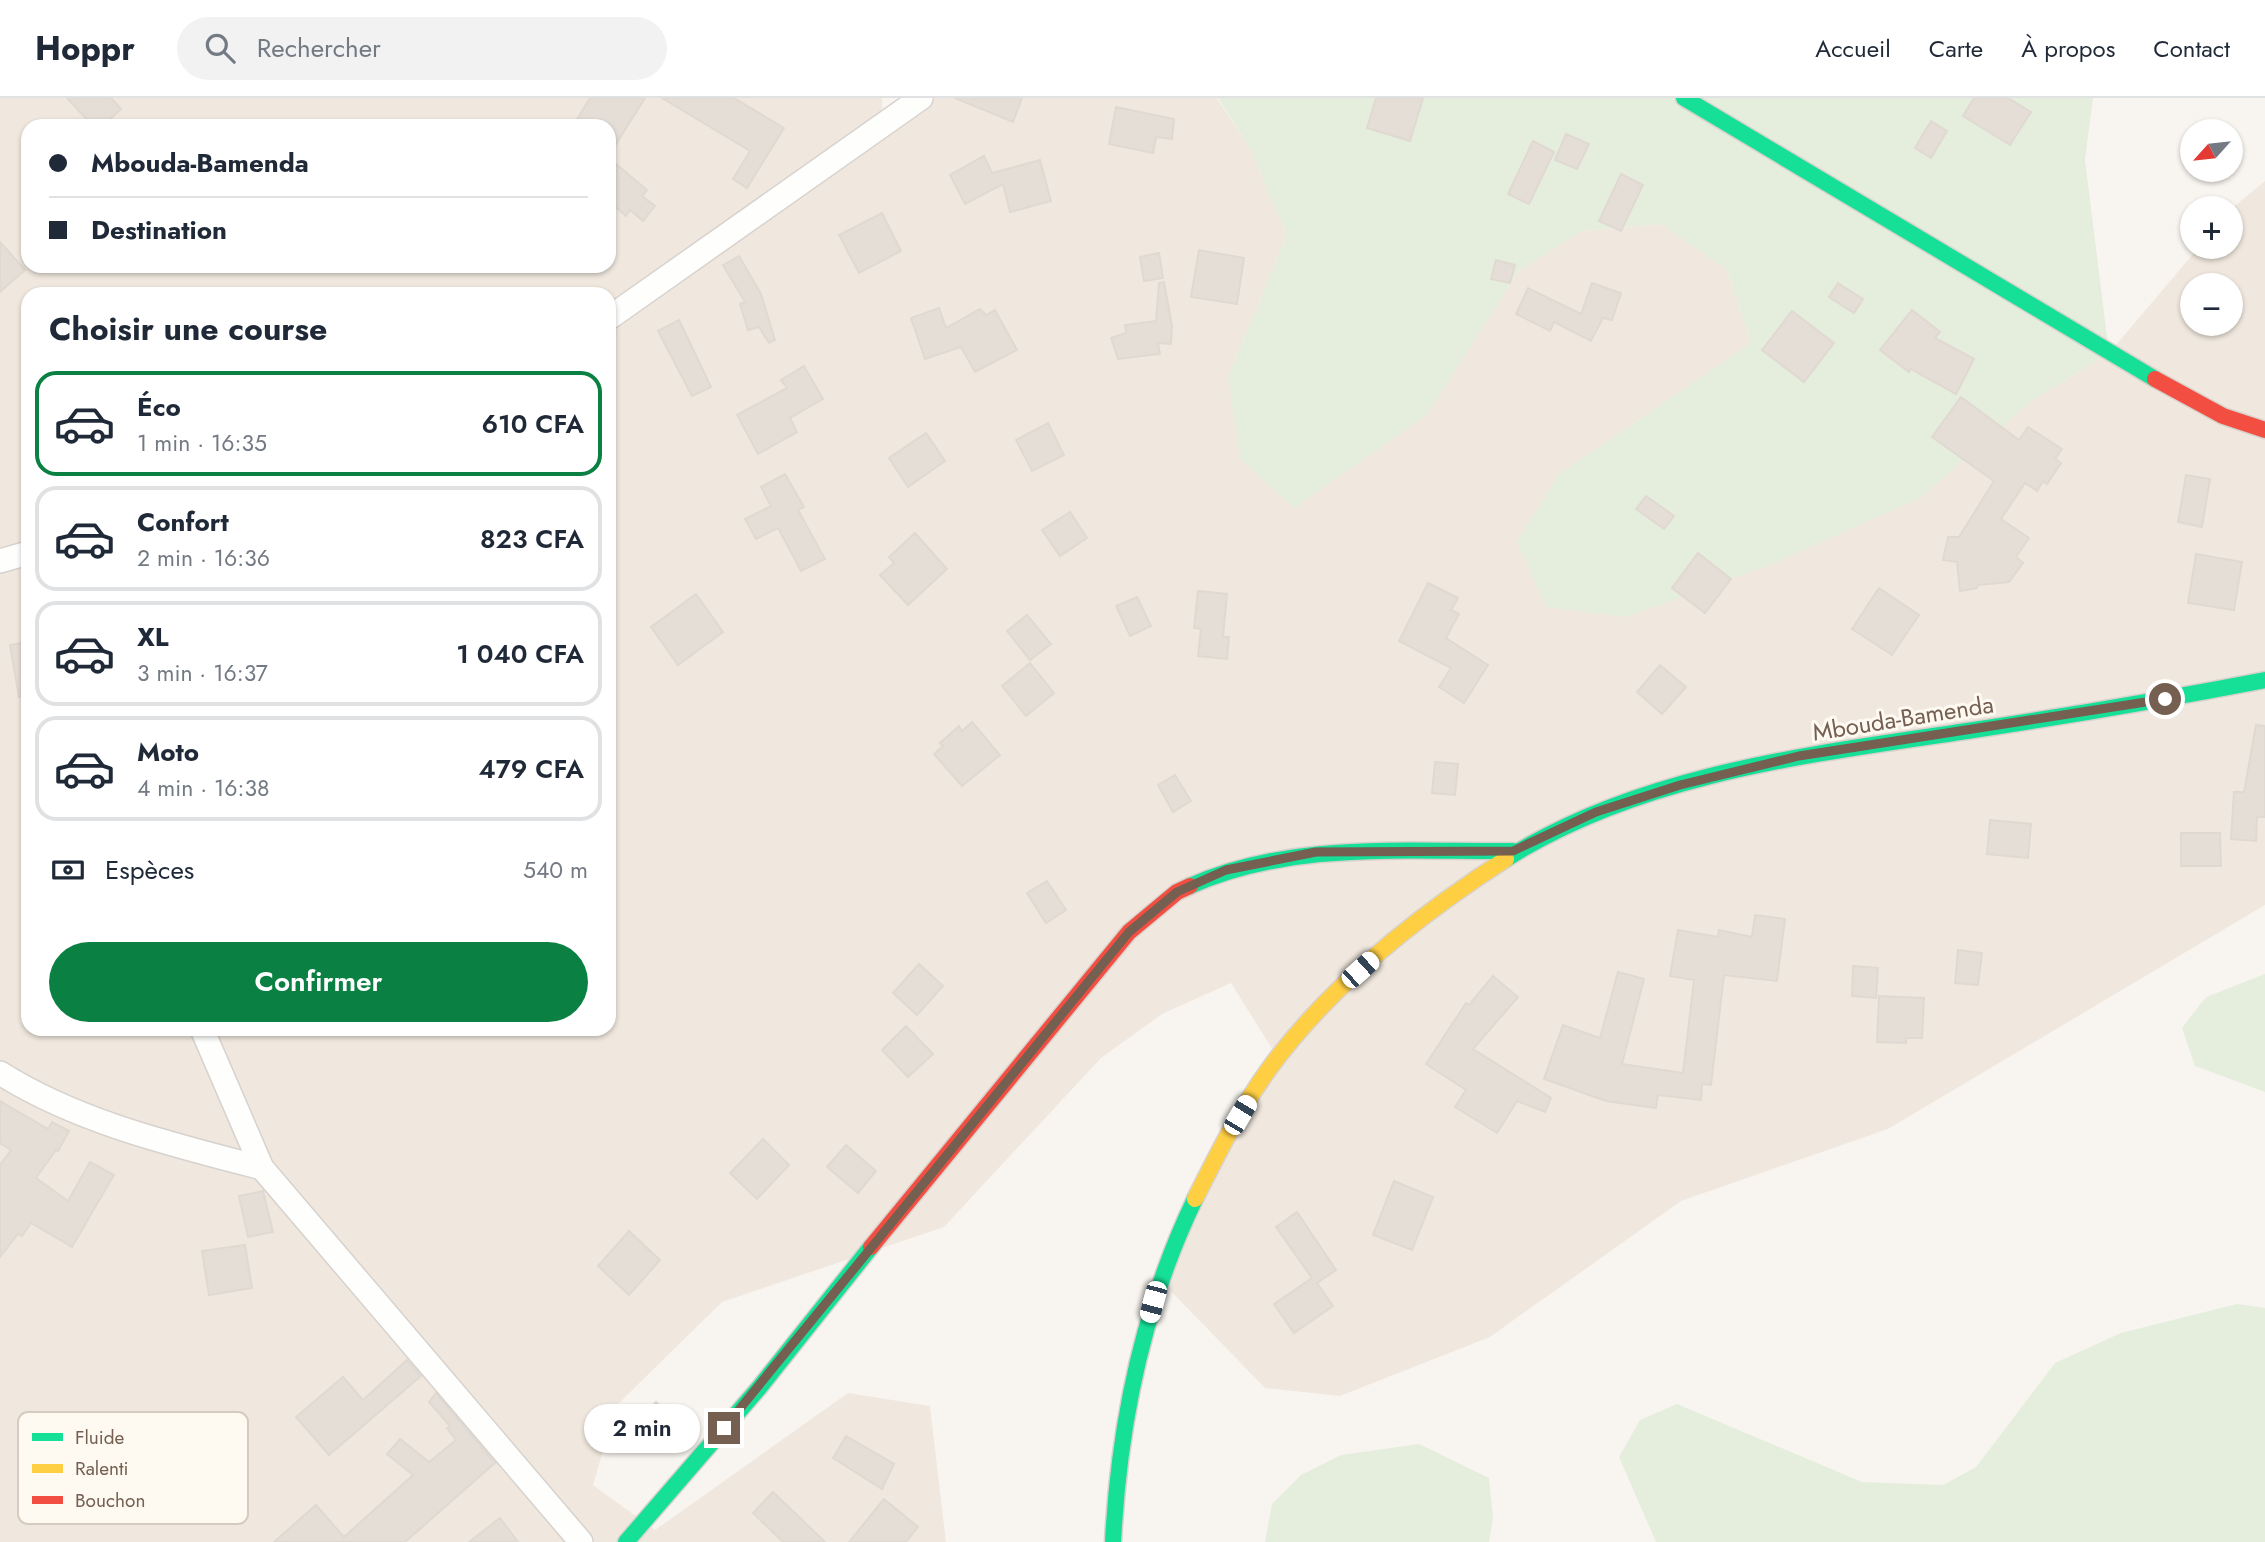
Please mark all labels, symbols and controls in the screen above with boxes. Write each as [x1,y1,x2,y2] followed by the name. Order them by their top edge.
[177,17,667,80] search box
[35,25,135,72] text: Hoppr
[201,29,239,67] icon: search
[257,29,381,67] text: Rechercher
[1815,31,1891,66] text: Accueil
[1929,31,1983,66] text: Carte
[2021,31,2115,66] text: À propos
[2153,31,2230,66] text: Contact
[2180,119,2244,182] north arrow
[2180,119,2243,336] map controls
[91,144,309,182] text: Mbouda-Bamenda
[2180,196,2243,259] button: +
[91,211,227,249] text: Destination
[2180,273,2243,336] button: −
[49,306,327,352] text: Choisir une course
[137,388,181,426] text: Éco
[53,392,116,455] icon: car
[481,405,584,443] text: 610 CFA
[137,426,267,460] text: 1 min · 16:35
[137,503,229,541] text: Confort
[53,507,116,570] icon: car
[480,520,584,558] text: 823 CFA
[137,541,270,575] text: 2 min · 16:36
[137,618,169,656] text: XL
[53,622,116,685] icon: car
[456,635,584,673] text: 1 040 CFA
[137,656,268,690] text: 3 min · 16:37
[2149,683,2181,715] route start
[1810,686,1996,750] street label: Mbouda-Bamenda
[137,733,199,771] text: Moto
[53,737,116,800] icon: car
[479,750,584,788] text: 479 CFA
[137,771,270,805] text: 4 min · 16:38
[49,851,87,889] icon: cash
[105,851,194,889] text: Espèces
[523,853,588,887] text: 540 m
[49,942,588,1022] button: Confirmer
[1338,948,1383,992] car
[1221,1092,1260,1138] car
[1138,1279,1169,1325] car
[584,1404,700,1452] callout: 2 min
[612,1411,672,1445] text: 2 min
[18,1412,248,1524] legend
[708,1412,740,1444] route end
[75,1424,125,1451] text: Fluide
[75,1455,128,1482] text: Ralenti
[75,1487,145,1514] text: Bouchon

